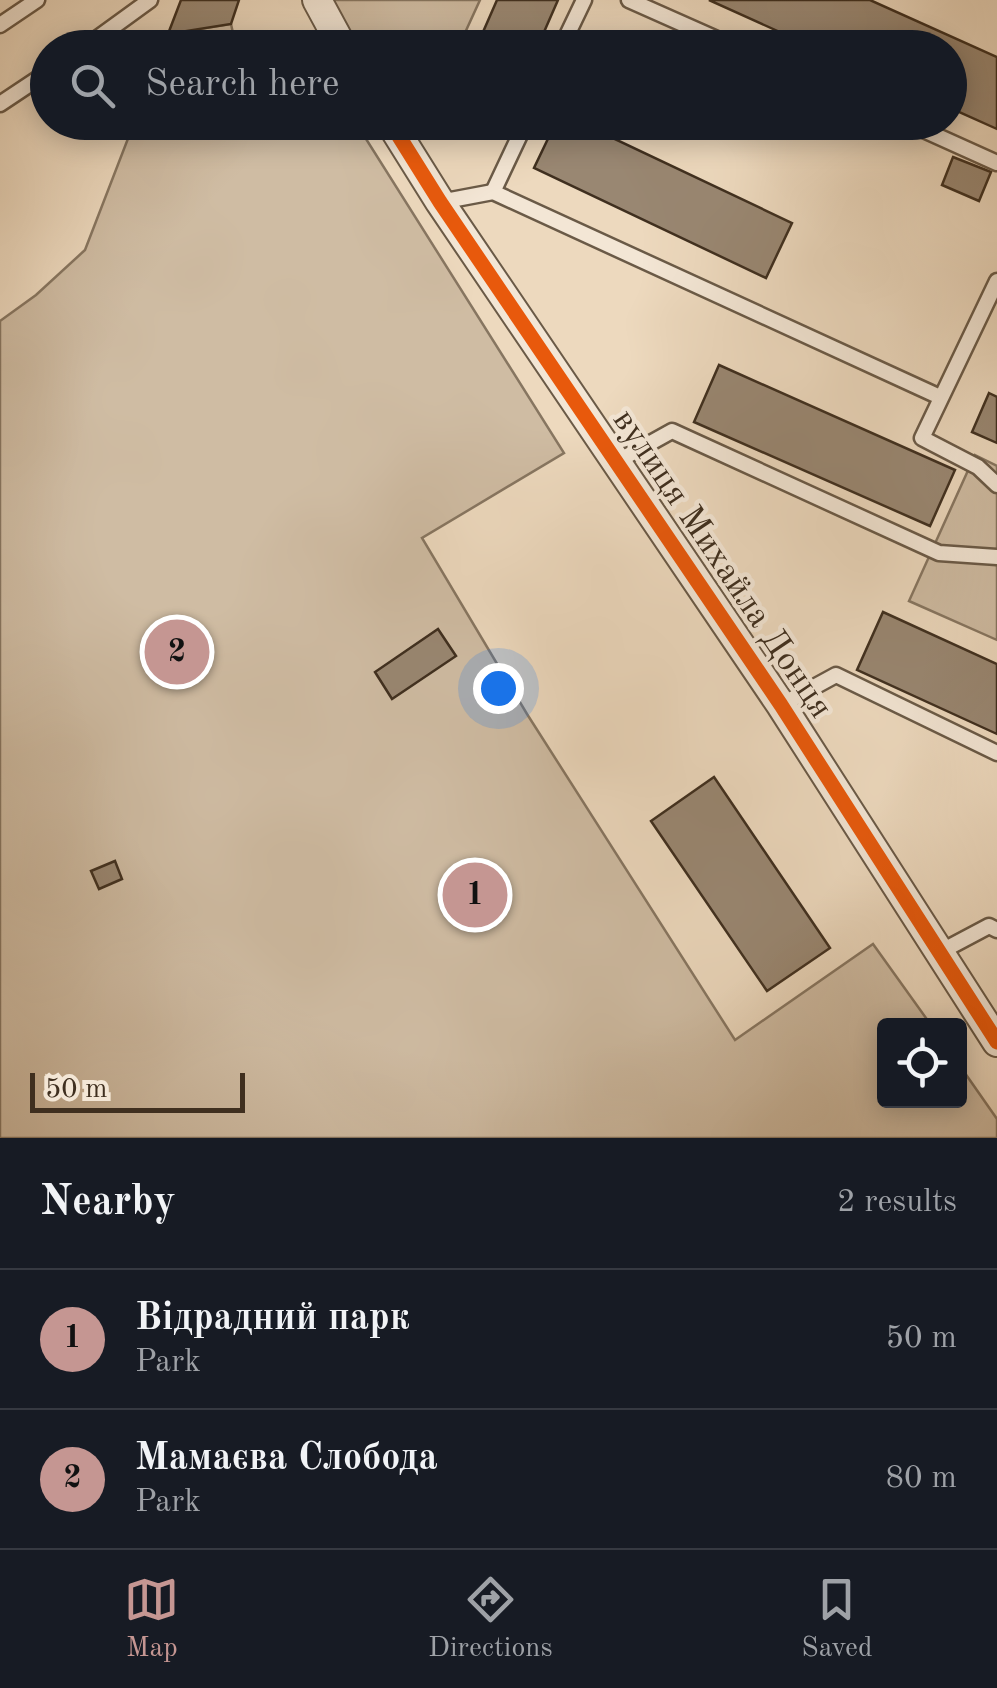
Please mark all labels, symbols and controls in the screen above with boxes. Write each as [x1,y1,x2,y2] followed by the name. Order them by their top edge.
[30,30,967,140] search box
[65,58,120,113] icon: search
[145,66,340,104] text: Search here
[606,403,838,725] street label: вулиця Михайла Донця
[144,614,210,690] pin: 2
[473,663,524,714] your location
[442,858,508,932] pin: 1
[877,1018,967,1108] map controls
[877,1018,967,1108] button: locate
[30,1068,245,1112] scale bar
[45,1076,108,1104] text: 50 m
[40,1182,176,1224] text: Nearby
[837,1187,957,1219] text: 2 results
[135,1300,410,1338] text: Відрадний парк
[63,1323,82,1355] text: 1
[886,1323,957,1355] text: 50 m
[135,1347,201,1379] text: Park
[135,1440,438,1478] text: Мамаєва Слобода
[63,1463,82,1495] text: 2
[886,1463,957,1495] text: 80 m
[135,1487,201,1519] text: Park
[124,1572,179,1667] tab: Map
[428,1572,553,1667] tab: Directions
[801,1572,873,1667] tab: Saved

